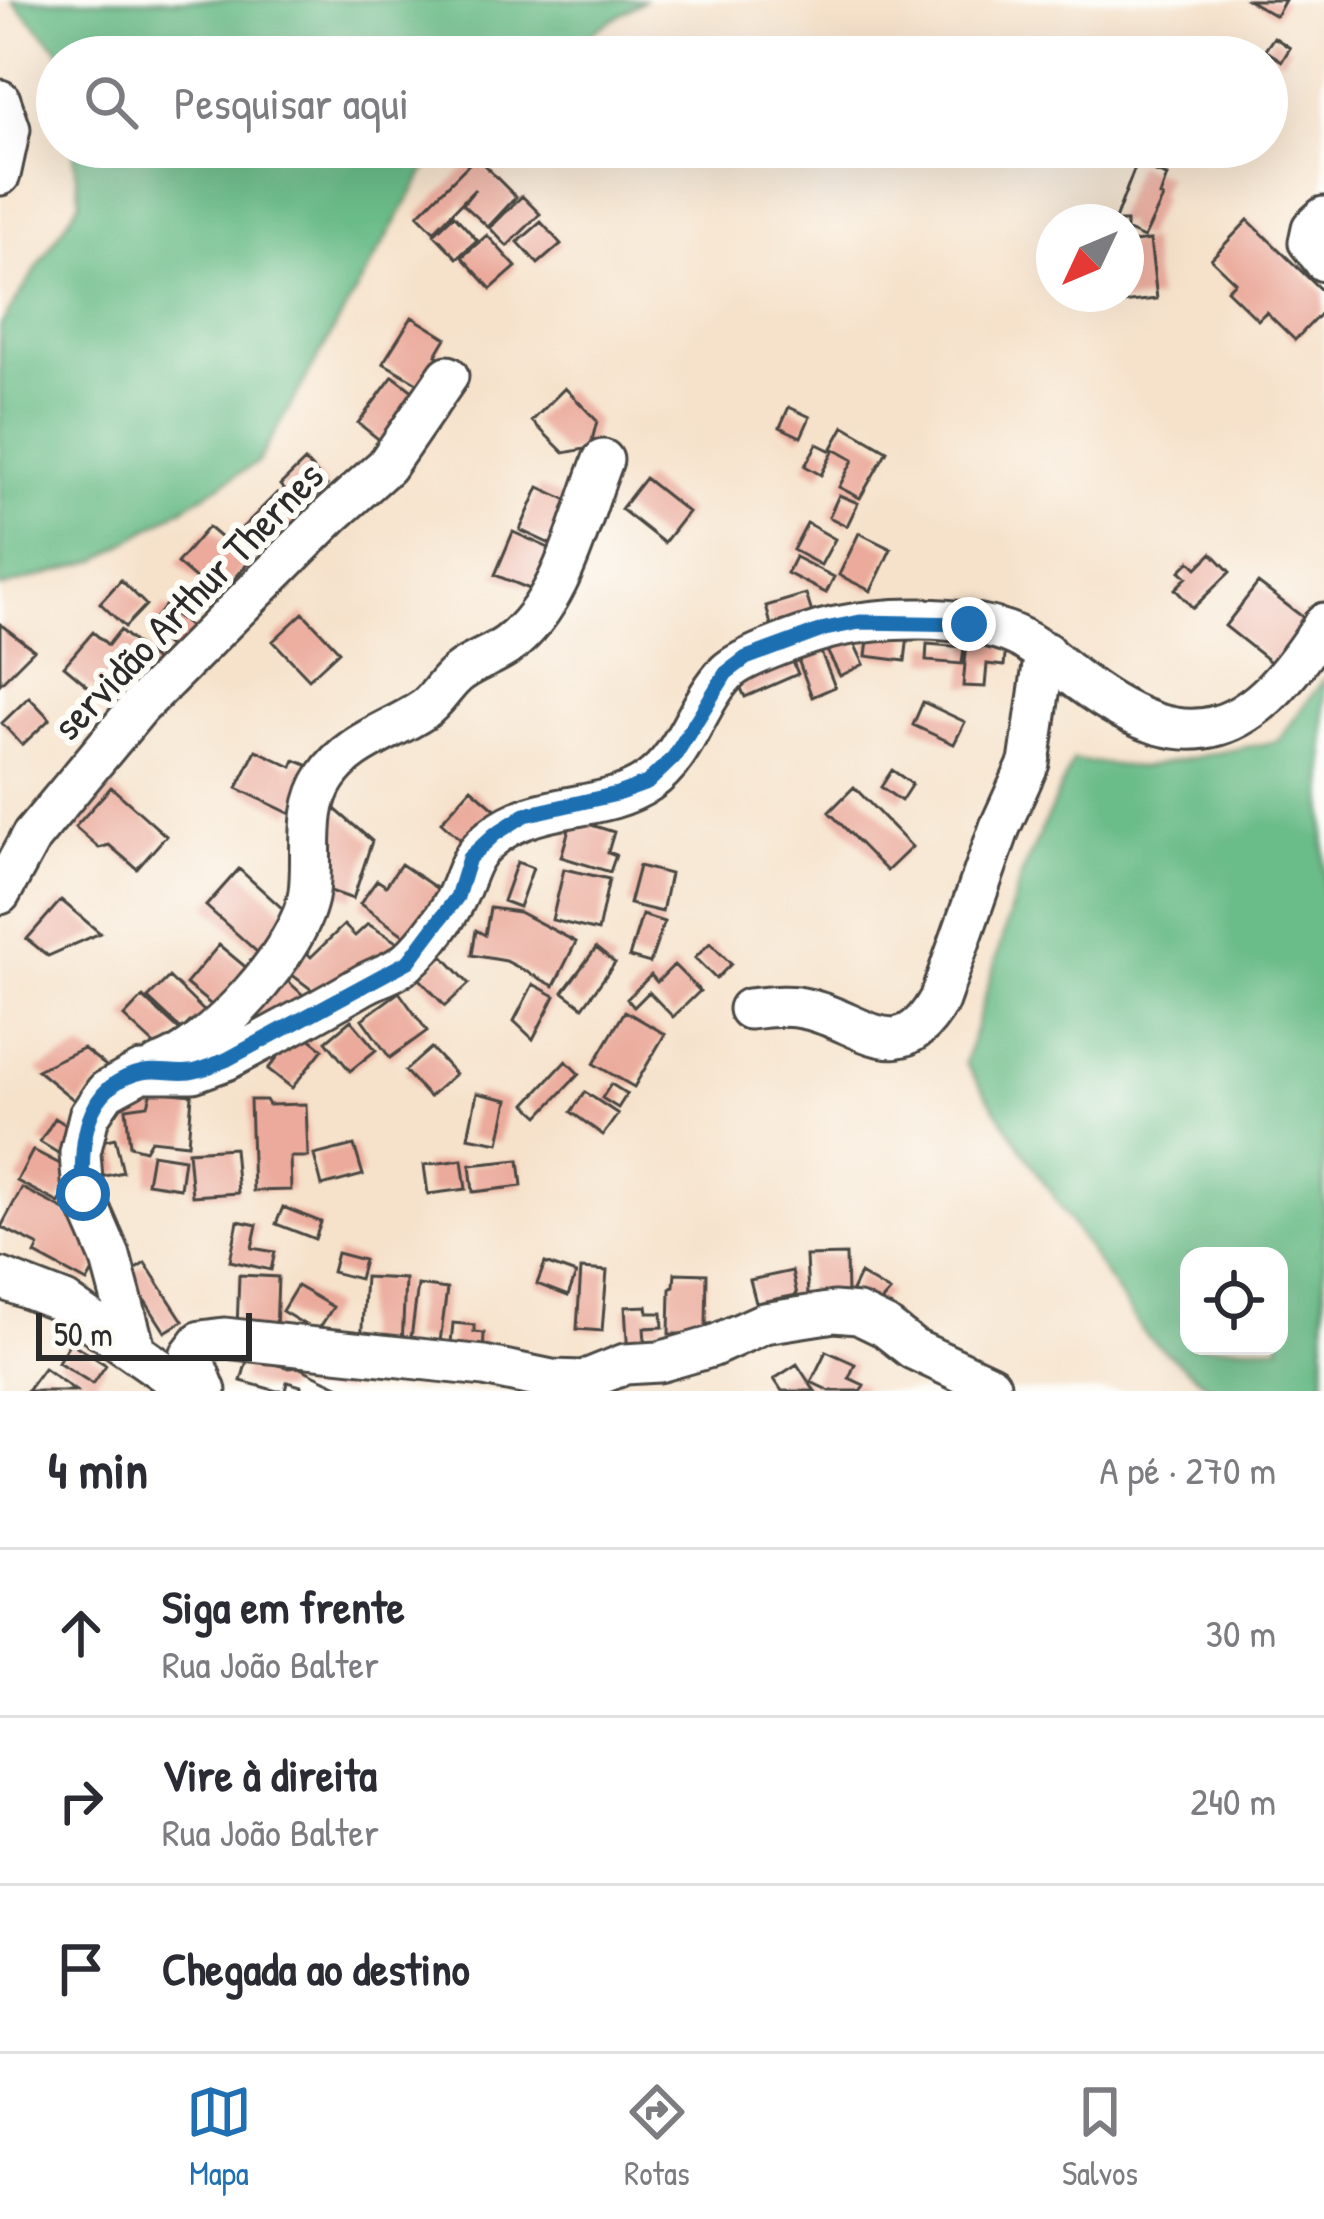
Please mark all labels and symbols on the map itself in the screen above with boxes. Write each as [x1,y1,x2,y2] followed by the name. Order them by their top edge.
[1036,204,1144,312] north arrow
[39,448,335,752] street label: servidão Arthur Thernes
[942,597,996,651] route end
[56,1167,110,1221] route start
[36,1307,252,1360] scale bar

